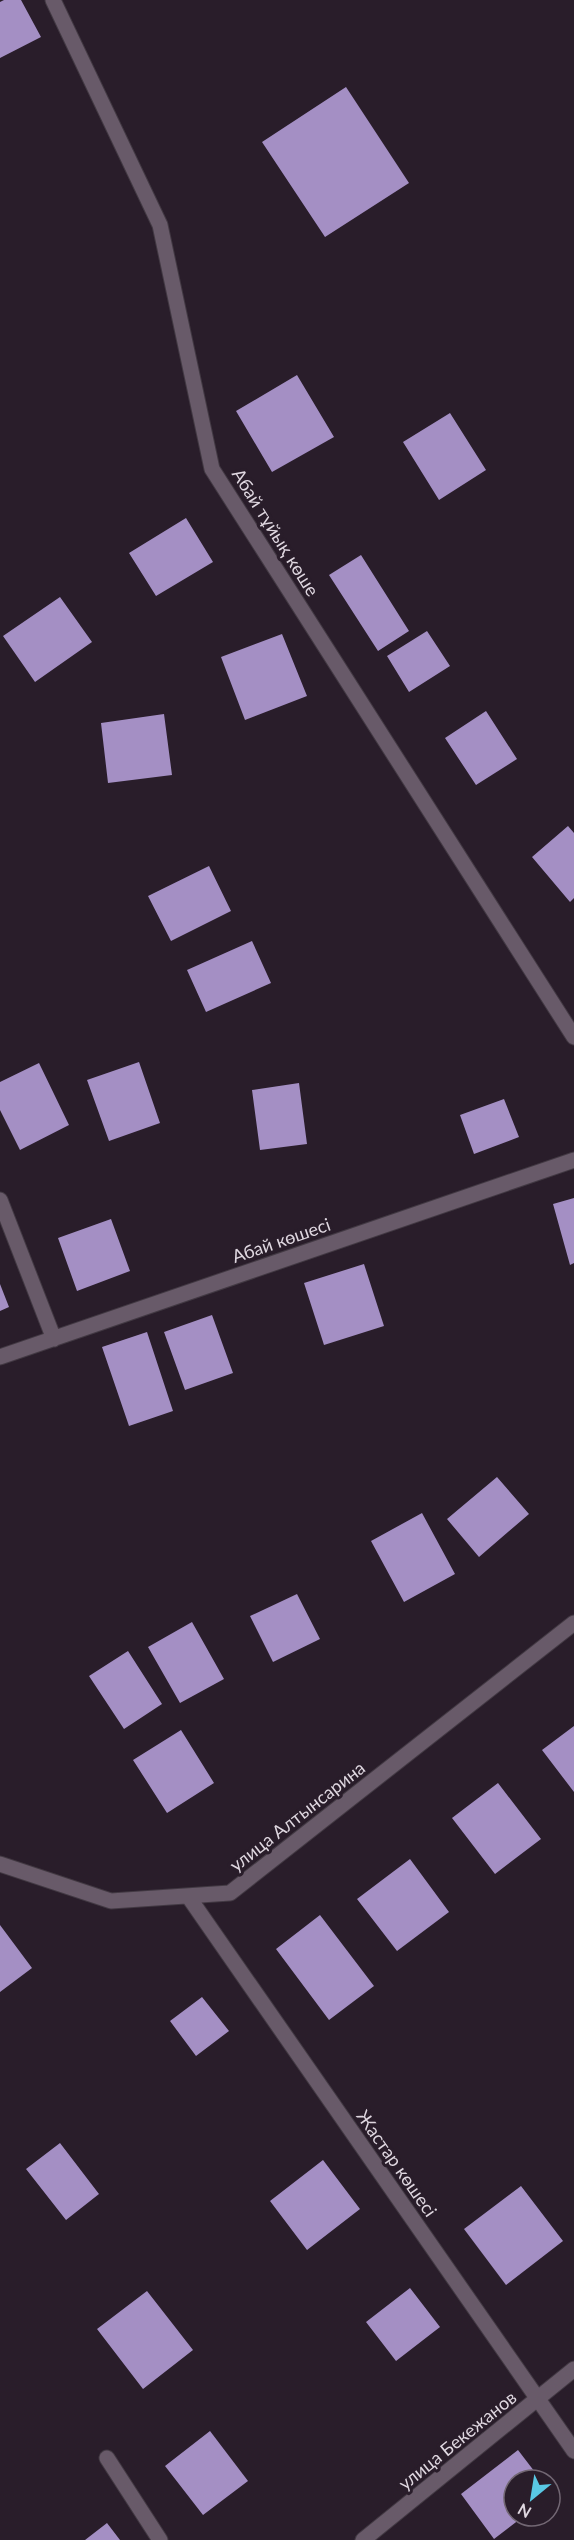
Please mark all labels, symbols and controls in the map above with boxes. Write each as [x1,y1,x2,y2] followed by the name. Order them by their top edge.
[228,464,324,600] street label: Абай тұйық көше
[229,1213,333,1267] street label: Абай көшесі
[225,1756,369,1876] street label: улица Алтынсарина
[352,2105,442,2221] street label: Жастар көшесі
[394,2386,520,2494] street label: улица Бекежанов
[502,2468,562,2528] north arrow
[514,2500,534,2523] text: N

